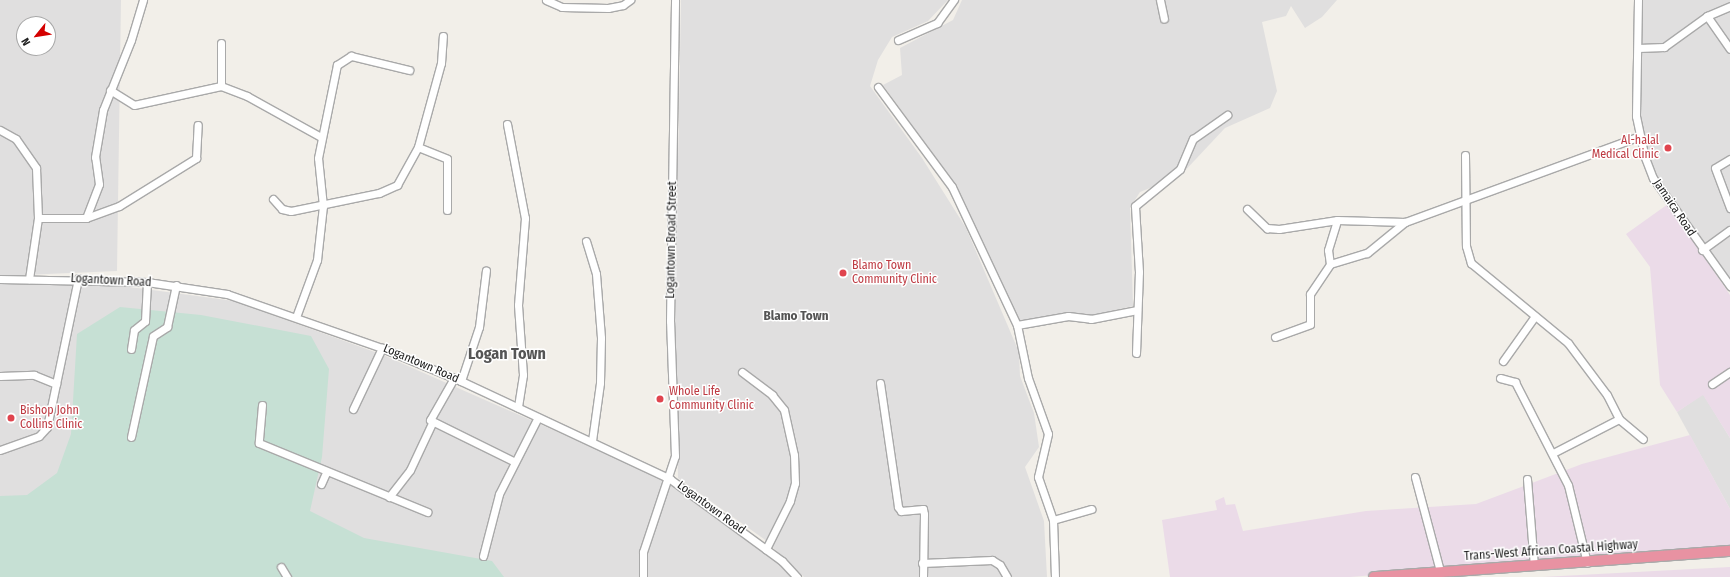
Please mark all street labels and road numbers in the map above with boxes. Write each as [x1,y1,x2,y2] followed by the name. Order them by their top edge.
[1650,177,1698,239] street label: Jamaica Road
[664,181,680,299] street label: Logantown Broad Street
[70,272,152,290] street label: Logantown Road
[381,342,461,386] street label: Logantown Road
[674,478,748,538] street label: Logantown Road
[1464,538,1638,564] street label: Trans-West African Coastal Highway

